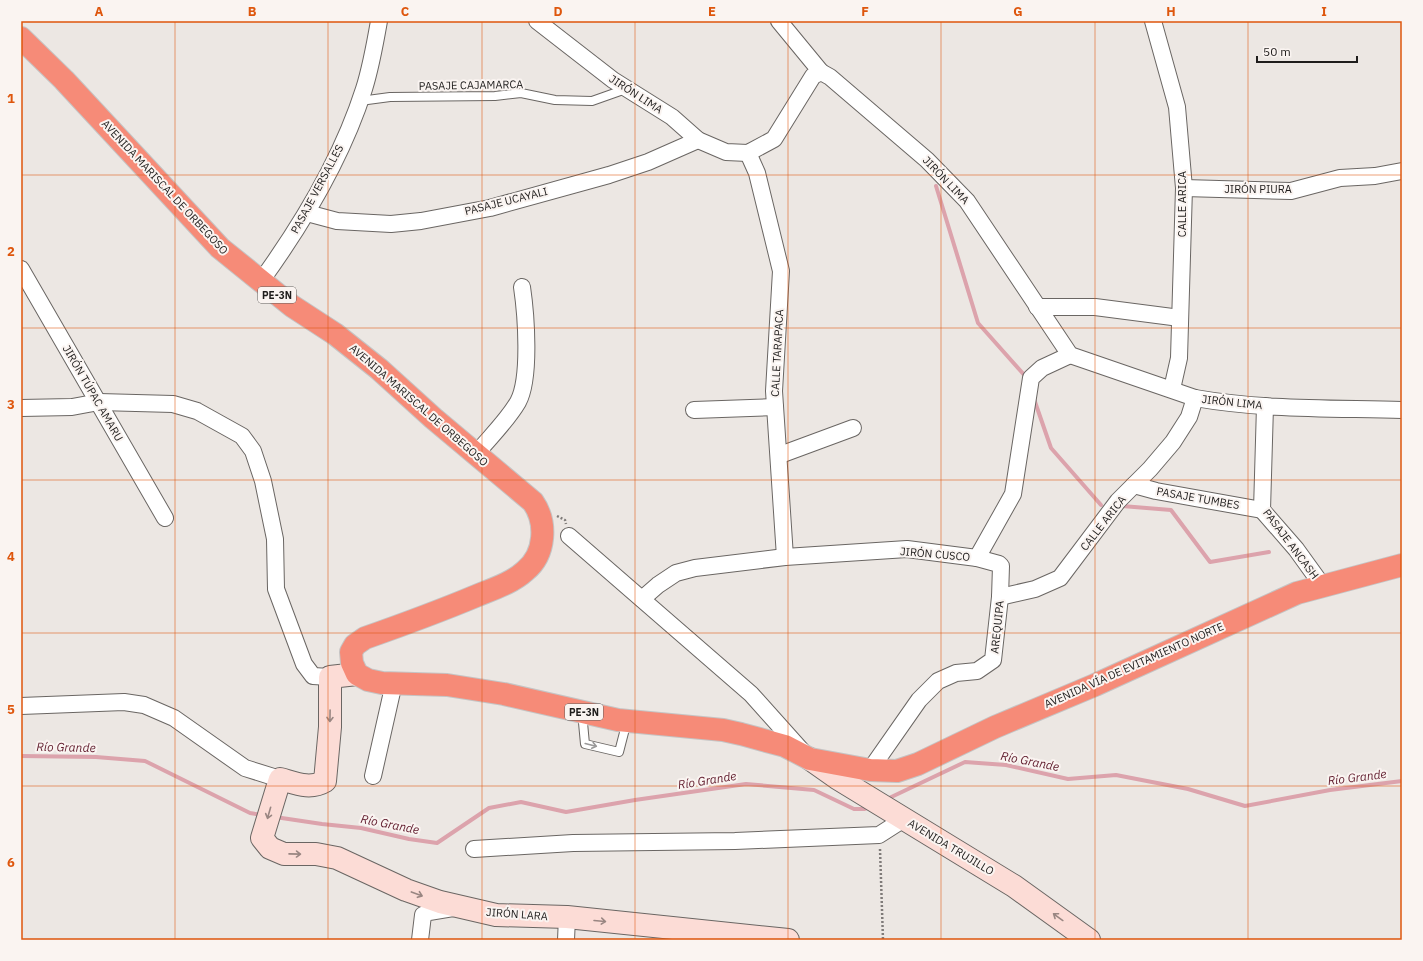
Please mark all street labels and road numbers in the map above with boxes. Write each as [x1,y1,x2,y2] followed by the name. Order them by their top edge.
[607,72,665,116] street label: JIRÓN LIMA
[419,77,523,93] street label: PASAJE CAJAMARCA
[99,117,231,257] street label: AVENIDA MARISCAL DE ORBEGOSO
[288,142,346,236] street label: PASAJE VERSALLES
[920,153,972,207] street label: JIRÓN LIMA
[1175,171,1189,237] street label: CALLE ARICA
[1224,182,1292,196] street label: JIRÓN PIURA
[463,184,549,218] street label: PASAJE UCAYALI
[258,287,296,303] road number: PE-3N
[768,309,786,397] street label: CALLE TARAPACA
[347,341,491,469] street label: AVENIDA MARISCAL DE ORBEGOSO
[60,342,126,444] street label: JIRÓN TÚPAC AMARU
[1201,392,1263,412] street label: JIRÓN LIMA
[1155,484,1241,512] street label: PASAJE TUMBES
[1077,493,1129,553] street label: CALLE ARICA
[1260,506,1322,582] street label: PASAJE ANCASH
[899,544,971,564] street label: JIRÓN CUSCO
[987,600,1007,654] street label: AREQUIPA
[1042,619,1226,711] street label: AVENIDA VÍA DE EVITAMIENTO NORTE
[565,704,603,720] road number: PE-3N
[905,816,997,878] street label: AVENIDA TRUJILLO
[486,905,548,923] street label: JIRÓN LARA

